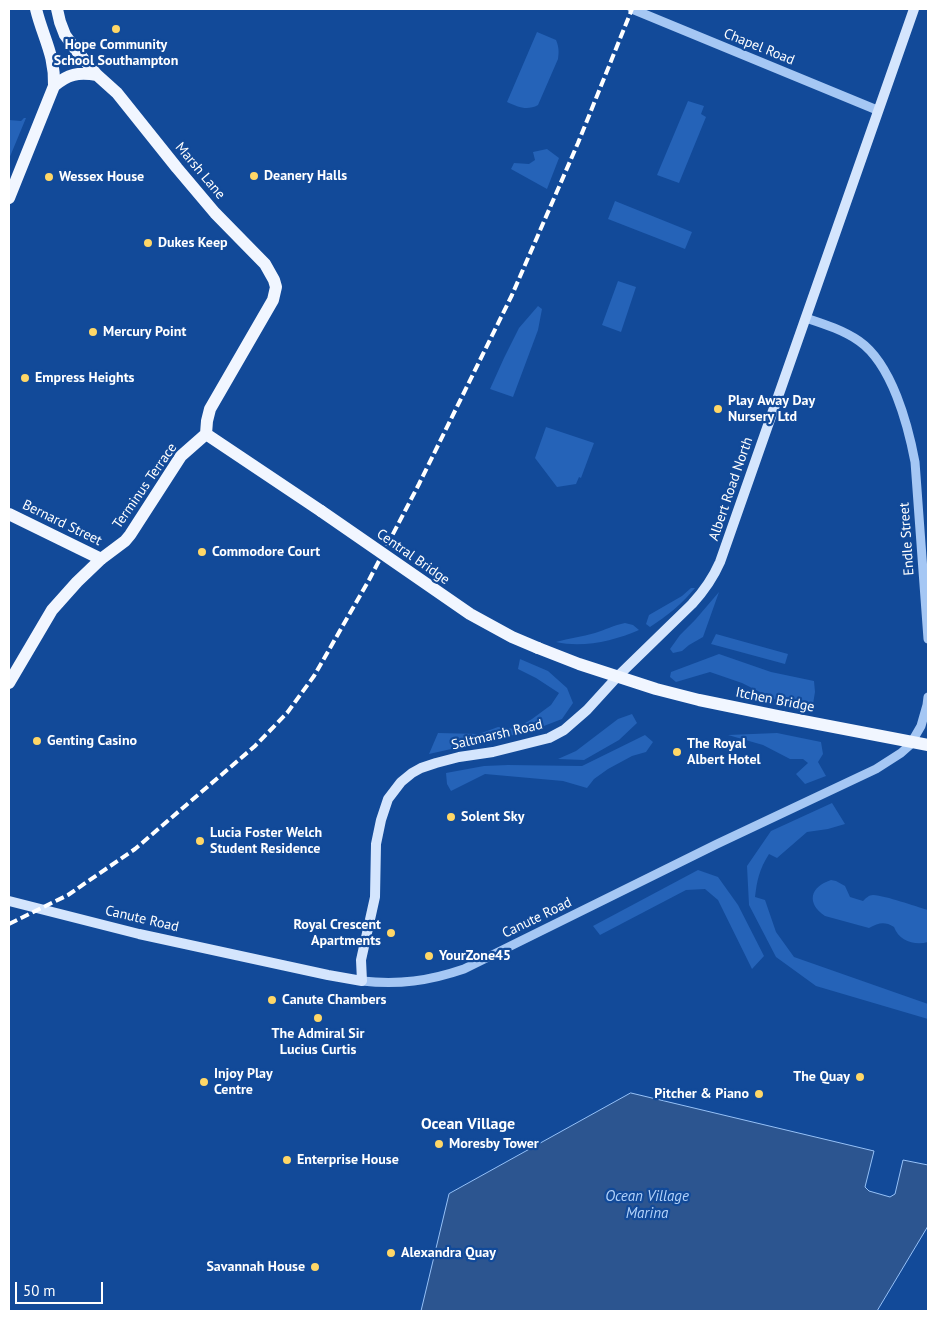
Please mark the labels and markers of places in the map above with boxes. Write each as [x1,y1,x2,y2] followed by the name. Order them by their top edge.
[110,23,122,35] marker: Hope Community School Southampton
[54,37,178,70] place label: Hope Community School Southampton
[264,168,347,184] place label: Deanery Halls
[59,169,144,185] place label: Wessex House
[248,170,260,182] marker: Deanery Halls
[43,171,55,183] marker: Wessex House
[158,235,228,251] place label: Dukes Keep
[142,237,154,249] marker: Dukes Keep
[103,324,186,340] place label: Mercury Point
[87,326,99,338] marker: Mercury Point
[35,370,134,386] place label: Empress Heights
[19,372,31,384] marker: Empress Heights
[728,393,815,426] place label: Play Away Day Nursery Ltd
[712,403,724,415] marker: Play Away Day Nursery Ltd
[212,544,320,560] place label: Commodore Court
[196,546,208,558] marker: Commodore Court
[47,733,137,749] place label: Genting Casino
[31,735,43,747] marker: Genting Casino
[687,736,761,769] place label: The Royal Albert Hotel
[671,746,683,758] marker: The Royal Albert Hotel
[461,809,524,825] place label: Solent Sky
[445,811,457,823] marker: Solent Sky
[210,825,322,858] place label: Lucia Foster Welch Student Residence
[194,835,206,847] marker: Lucia Foster Welch Student Residence
[294,917,381,950] place label: Royal Crescent Apartments
[385,927,397,939] marker: Royal Crescent Apartments
[439,948,511,964] place label: YourZone45
[423,950,435,962] marker: YourZone45
[282,992,386,1008] place label: Canute Chambers
[266,994,278,1006] marker: Canute Chambers
[312,1012,324,1024] marker: The Admiral Sir Lucius Curtis
[272,1026,364,1058] place label: The Admiral Sir Lucius Curtis
[214,1066,273,1098] place label: Injoy Play Centre
[793,1069,850,1085] place label: The Quay
[854,1071,866,1083] marker: The Quay
[198,1076,210,1088] marker: Injoy Play Centre
[654,1086,749,1102] place label: Pitcher & Piano
[753,1088,765,1100] marker: Pitcher & Piano
[449,1136,539,1152] place label: Moresby Tower
[433,1138,445,1150] marker: Moresby Tower
[297,1152,399,1168] place label: Enterprise House
[281,1154,293,1166] marker: Enterprise House
[401,1245,496,1261] place label: Alexandra Quay
[385,1247,397,1259] marker: Alexandra Quay
[206,1259,305,1275] place label: Savannah House
[309,1261,321,1273] marker: Savannah House

